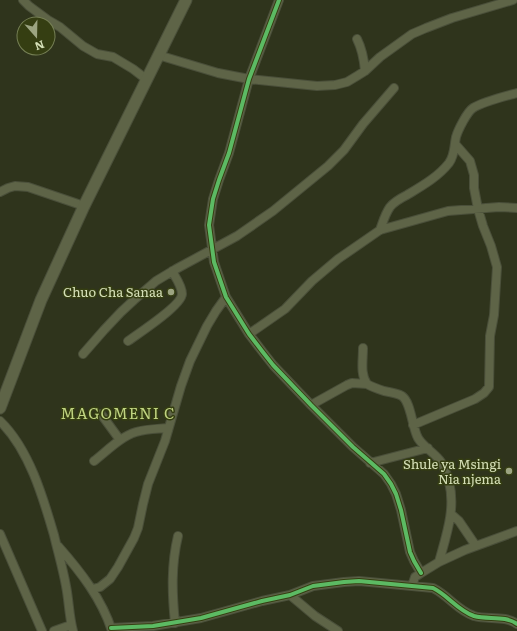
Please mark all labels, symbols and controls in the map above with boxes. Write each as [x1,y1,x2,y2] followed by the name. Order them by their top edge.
[16,16,56,56] north arrow
[33,37,47,55] text: N
[63,282,163,301] place label: Chuo Cha Sanaa
[166,287,176,297] marker: Chuo Cha Sanaa
[61,401,175,424] district label: MAGOMENI C
[403,454,502,488] place label: Shule ya Msingi Nia njema
[504,466,514,476] marker: Shule ya Msingi Nia njema

